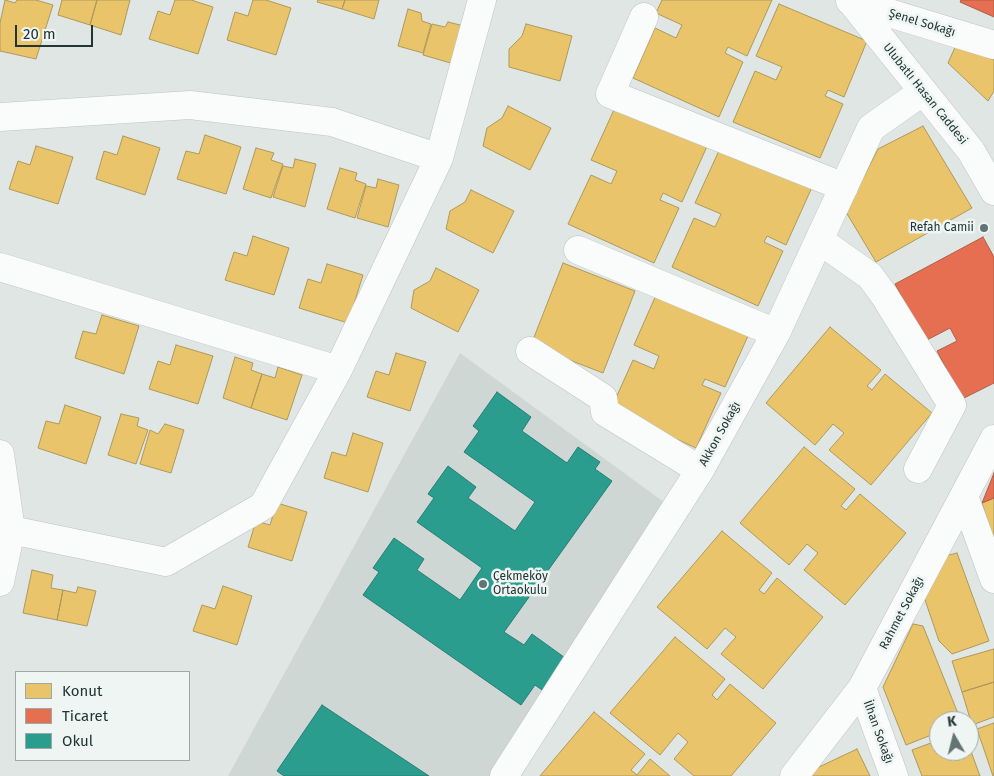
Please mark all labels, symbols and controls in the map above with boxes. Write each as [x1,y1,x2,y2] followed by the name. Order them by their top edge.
[887,6,957,40] street label: Şenel Sokağı
[18,15,95,47] scale bar
[23,25,56,43] text: 20 m
[880,40,970,148] street label: Ulubatlı Hasan Caddesi
[910,221,974,235] place label: Refah Camii
[978,222,990,234] marker: Refah Camii
[696,399,744,469] street label: Akkon Sokağı
[493,570,548,598] place label: Çekmeköy Ortaokulu
[877,574,927,652] street label: Rahmet Sokağı
[477,578,489,590] marker: Çekmeköy Ortaokulu
[15,671,190,761] legend
[62,682,102,700] text: Konut
[860,698,896,766] street label: İlhan Sokağı
[62,707,108,725] text: Ticaret
[929,711,979,761] north arrow
[946,713,958,731] text: K
[62,732,93,750] text: Okul

